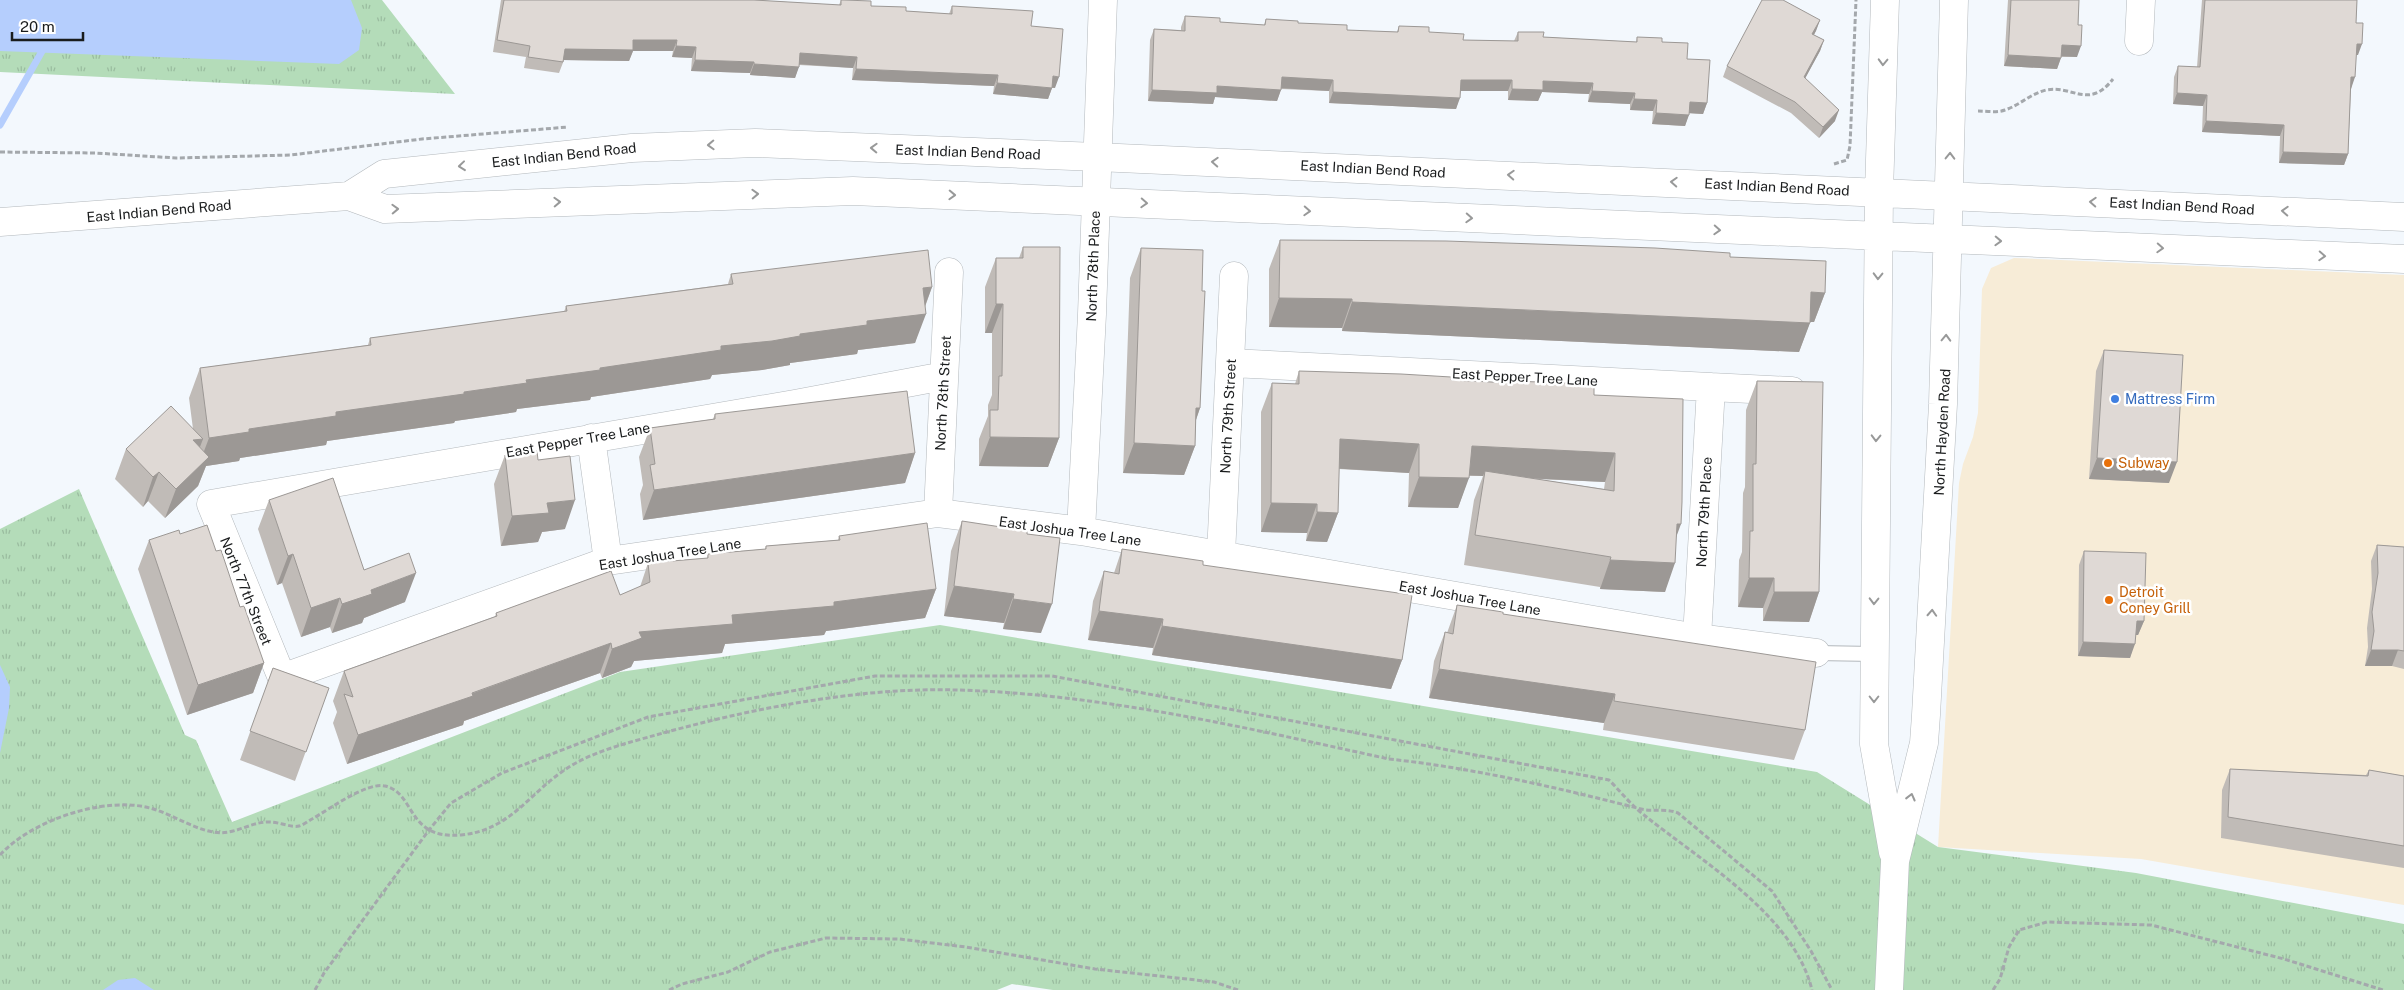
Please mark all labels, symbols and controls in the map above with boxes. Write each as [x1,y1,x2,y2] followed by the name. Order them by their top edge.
[12,10,84,42] scale bar
[20,18,55,35] text: 20 m
[1877,58,1888,66] one-way arrow
[491,139,637,171] street label: East Indian Bend Road
[707,140,715,150] one-way arrow
[895,141,1041,163] street label: East Indian Bend Road
[869,143,877,153] one-way arrow
[1944,151,1955,159] one-way arrow
[1211,157,1218,167] one-way arrow
[1300,157,1446,181] street label: East Indian Bend Road
[458,160,466,171] one-way arrow
[1507,170,1515,181] one-way arrow
[1704,175,1850,199] street label: East Indian Bend Road
[1669,177,1677,188] one-way arrow
[751,189,759,199] one-way arrow
[948,189,956,200] one-way arrow
[2109,194,2255,218] street label: East Indian Bend Road
[554,196,562,207] one-way arrow
[2089,196,2097,207] one-way arrow
[86,197,232,225] street label: East Indian Bend Road
[1141,198,1149,208] one-way arrow
[391,203,399,214] one-way arrow
[1303,205,1311,216] one-way arrow
[2281,206,2289,217] one-way arrow
[1083,210,1103,322] street label: North 78th Place
[1465,213,1473,224] one-way arrow
[1713,224,1721,235] one-way arrow
[1994,236,2002,246] one-way arrow
[2156,243,2164,254] one-way arrow
[2319,250,2327,261] one-way arrow
[1873,272,1883,280] one-way arrow
[1940,333,1951,341] one-way arrow
[932,335,954,451] street label: North 78th Street
[1217,358,1239,474] street label: North 79th Street
[1452,365,1599,389] street label: East Pepper Tree Lane
[1931,368,1953,496] street label: North Hayden Road
[2125,391,2215,407] place label: Mattress Firm
[2109,393,2121,405] marker: Mattress Firm
[505,419,651,461] street label: East Pepper Tree Lane
[1871,434,1881,442] one-way arrow
[2118,455,2170,471] place label: Subway
[1693,456,1715,568] street label: North 79th Place
[2102,457,2114,469] marker: Subway
[998,513,1142,549] street label: East Joshua Tree Lane
[217,535,275,647] street label: North 77th Street
[598,535,742,573] street label: East Joshua Tree Lane
[1398,578,1542,618] street label: East Joshua Tree Lane
[2119,584,2191,616] place label: Detroit Coney Grill
[2103,594,2115,606] marker: Detroit Coney Grill
[1869,597,1880,605] one-way arrow
[1927,609,1938,617] one-way arrow
[1869,696,1879,703] one-way arrow
[1905,792,1916,801] one-way arrow

